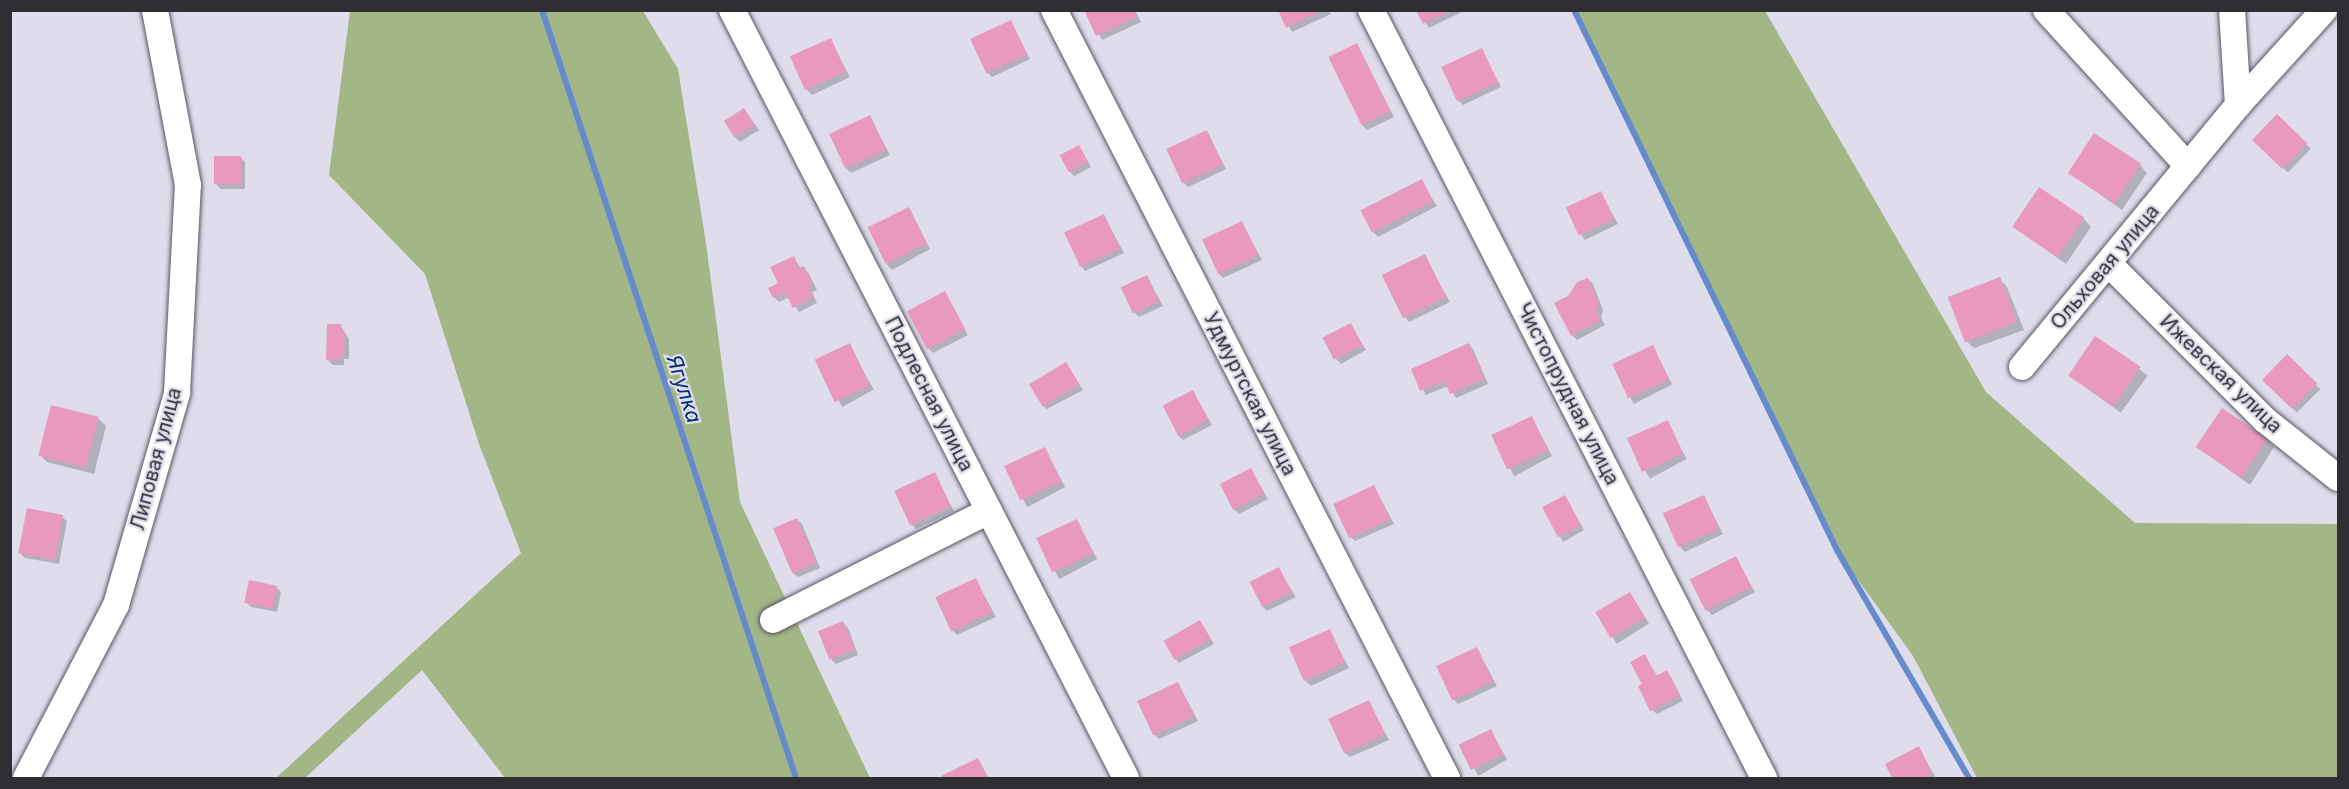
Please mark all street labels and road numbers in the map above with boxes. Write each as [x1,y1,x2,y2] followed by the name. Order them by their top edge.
[2046,200,2164,334] street label: Ольховая улица
[1512,299,1624,489] street label: Чистопрудная улица
[1198,308,1302,480] street label: Удмуртская улица
[2155,310,2287,438] street label: Ижевская улица
[880,313,978,475] street label: Подлесная улица
[125,385,187,533] street label: Липовая улица

